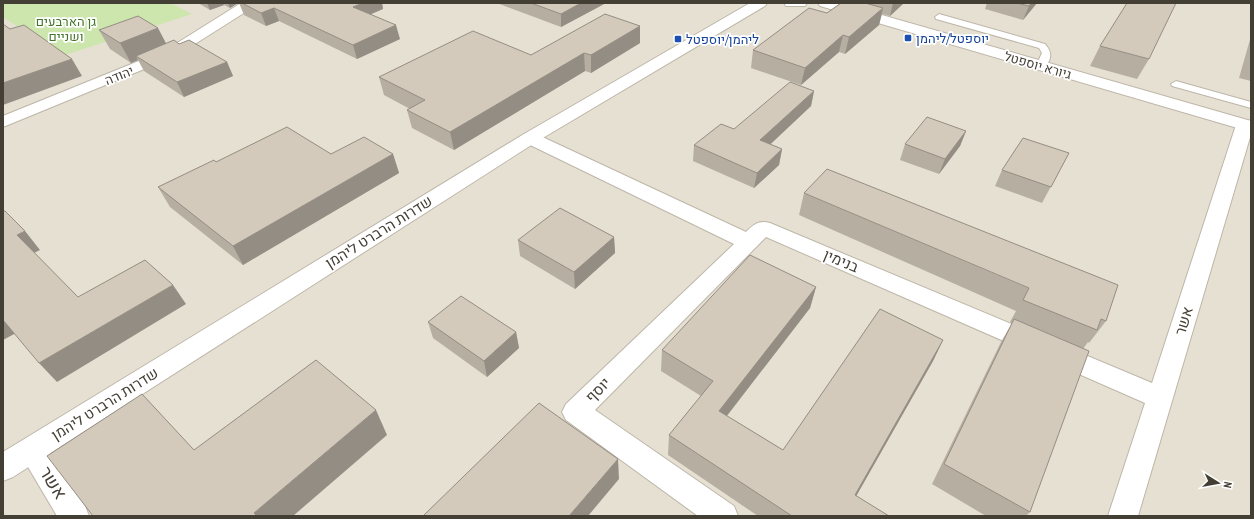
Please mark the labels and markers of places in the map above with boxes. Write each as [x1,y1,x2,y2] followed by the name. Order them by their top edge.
[916,30,989,47] place label: יוספטל/ליהמן
[686,31,759,48] place label: ליהמן/יוספטל
[903,33,913,43] marker: יוספטל/ליהמן
[673,34,683,44] marker: ליהמן/יוספטל

